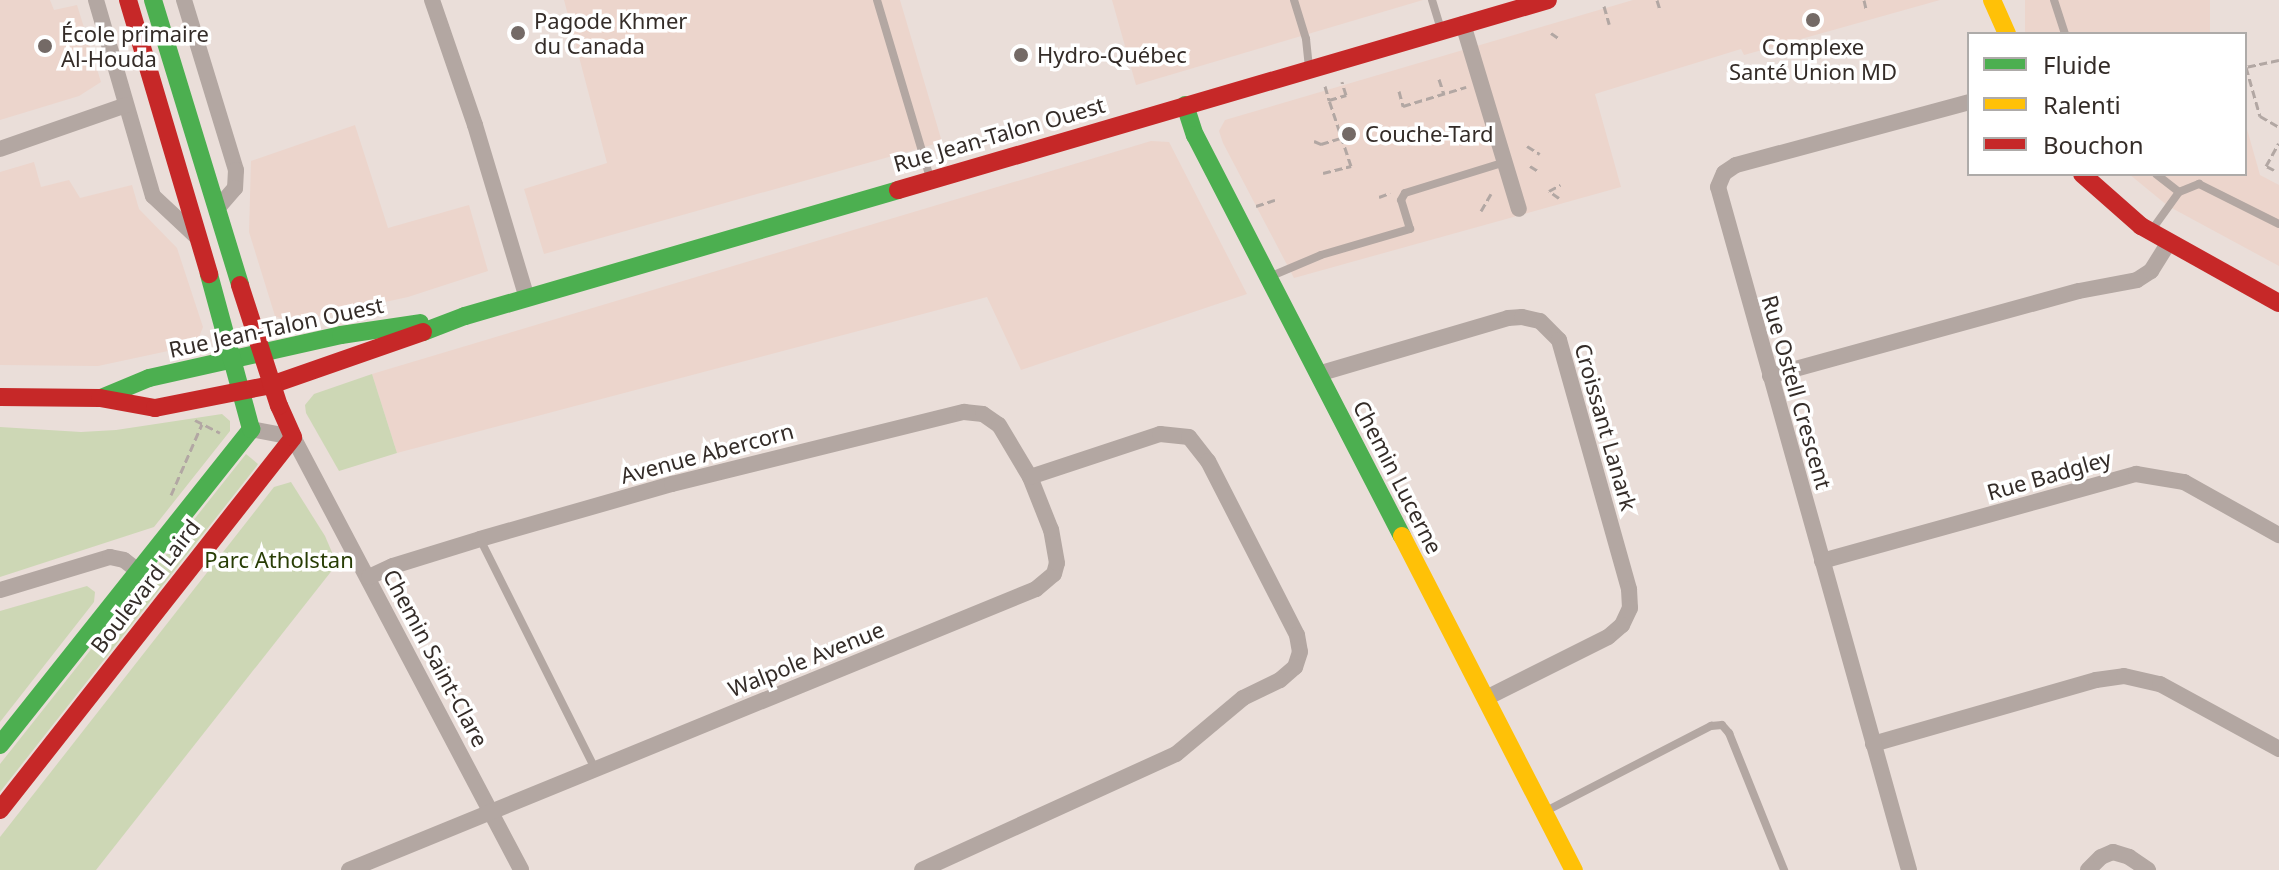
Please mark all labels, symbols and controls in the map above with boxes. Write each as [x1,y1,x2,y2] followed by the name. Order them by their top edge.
[534,7,687,58] place label: Pagode Khmer du Canada
[1804,11,1822,29] marker: Complexe Santé Union MD
[61,20,209,72] place label: École primaire Al-Houda
[509,24,527,42] marker: Pagode Khmer du Canada
[1967,32,2247,176] legend
[1729,33,1897,84] place label: Complexe Santé Union MD
[36,37,54,55] marker: École primaire Al-Houda
[1037,42,1187,68] place label: Hydro-Québec
[1012,46,1030,64] marker: Hydro-Québec
[2043,48,2111,81] text: Fluide
[2043,88,2121,121] text: Ralenti
[890,91,1108,177] street label: Rue Jean-Talon Ouest
[1365,121,1494,147] place label: Couche-Tard
[1340,125,1358,143] marker: Couche-Tard
[2043,128,2144,161] text: Bouchon
[166,291,386,363] street label: Rue Jean-Talon Ouest
[1757,292,1837,492] street label: Rue Ostell Crescent
[1569,340,1643,514] street label: Croissant Lanark
[1348,396,1448,558] street label: Chemin Lucerne
[618,417,796,489] street label: Avenue Abercorn
[1984,445,2114,505] street label: Rue Badgley
[85,514,205,658] street label: Boulevard Laird
[204,547,354,573] park label: Parc Atholstan
[378,565,494,751] street label: Chemin Saint-Clare
[724,616,888,702] street label: Walpole Avenue

